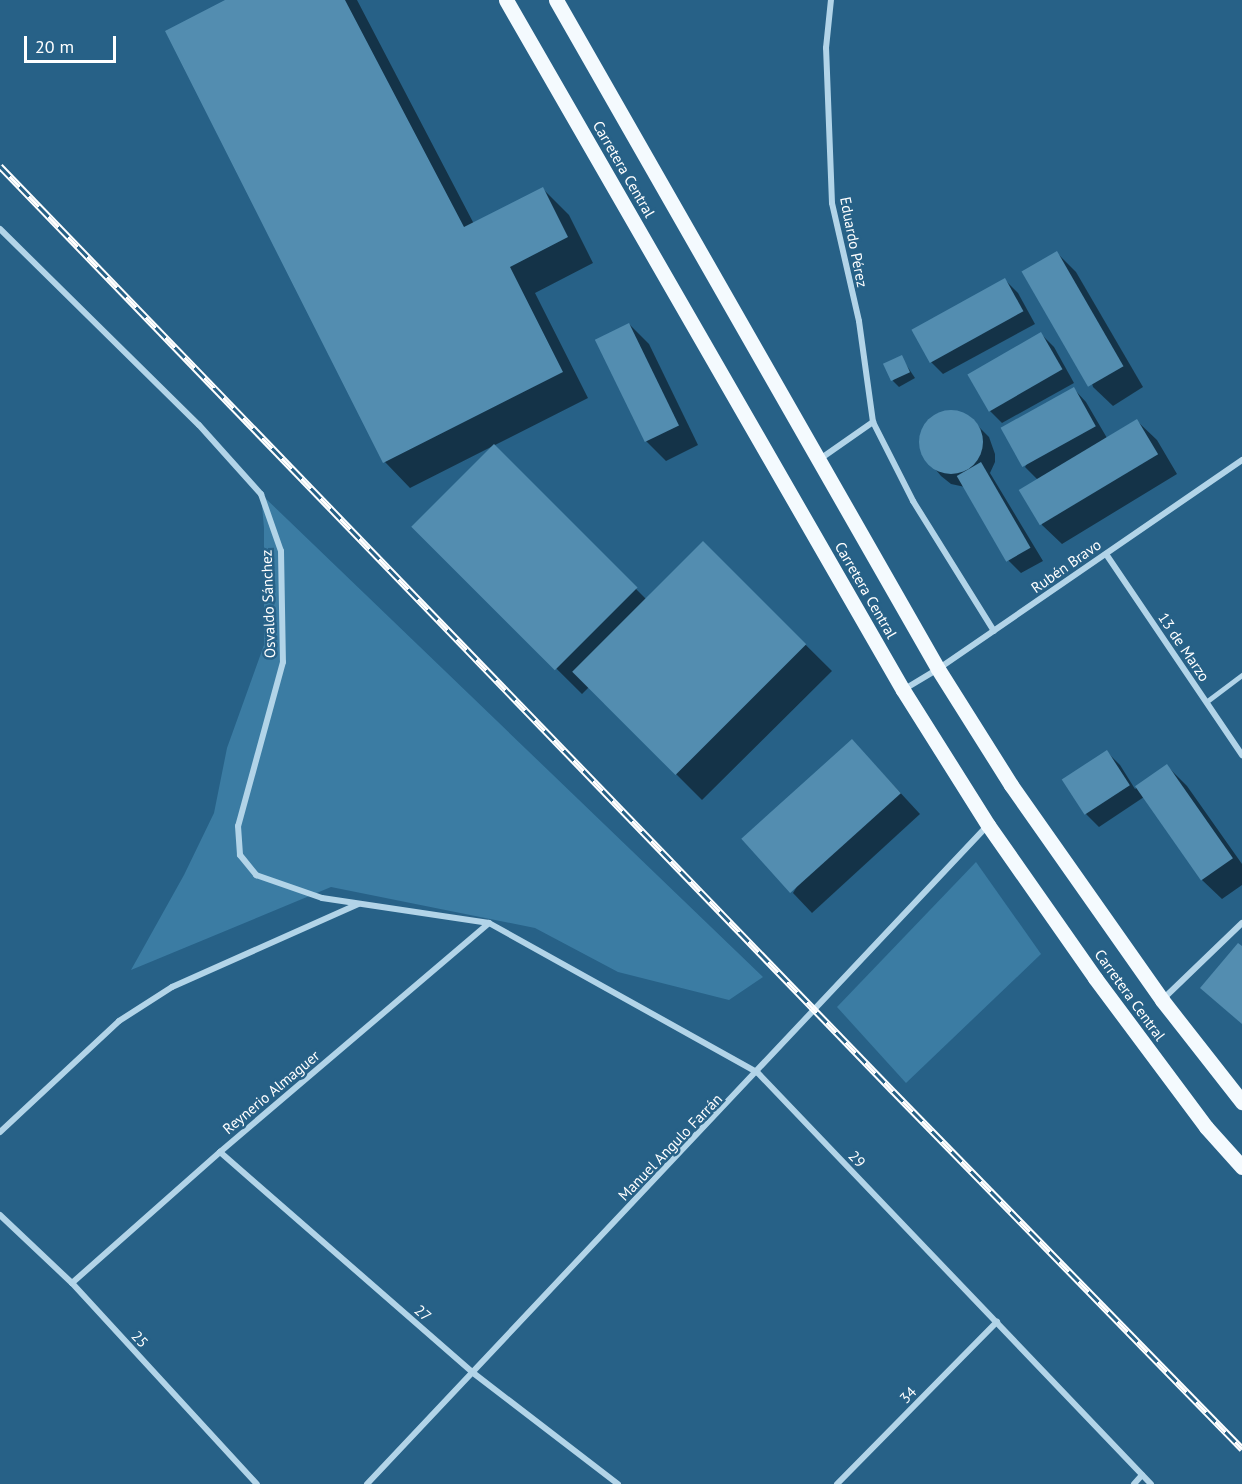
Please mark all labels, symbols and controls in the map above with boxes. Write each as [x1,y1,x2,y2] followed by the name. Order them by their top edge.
[27,24,118,62] scale bar
[35,35,74,58] text: 20 m
[589,118,659,220] street label: Carretera Central
[836,195,872,289] street label: Eduardo Pérez
[1028,535,1104,597] street label: Rubén Bravo
[831,539,901,641] street label: Carretera Central
[257,549,279,659] street label: Osvaldo Sánchez
[1154,609,1214,685] street label: 13 de Marzo
[1091,946,1169,1044] street label: Carretera Central
[219,1046,323,1138] street label: Reynerio Almaguer
[614,1090,726,1204] street label: Manuel Angulo Farrán
[845,1147,869,1171] street label: 29
[411,1301,435,1325] street label: 27
[128,1327,152,1351] street label: 25
[896,1383,920,1407] street label: 34

